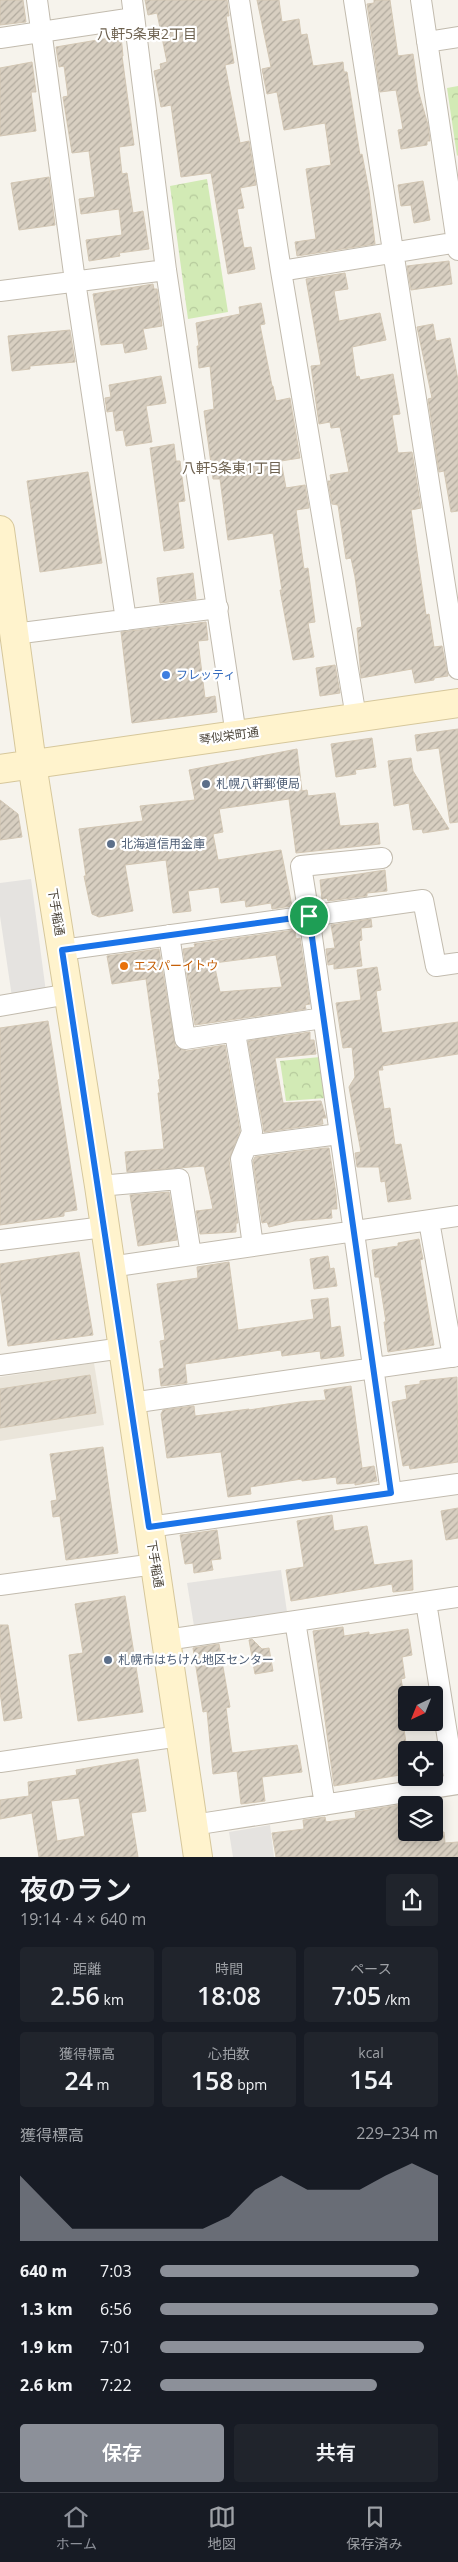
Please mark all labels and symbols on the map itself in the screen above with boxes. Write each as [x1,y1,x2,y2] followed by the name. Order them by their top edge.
[97,24,197,43] district label: 八軒5条東2丁目
[182,458,282,477] district label: 八軒5条東1丁目
[176,666,235,683] place label: フレッティ
[160,669,172,681] marker: フレッティ
[198,723,260,748] street label: 琴似栄町通
[216,775,300,792] place label: 札幌八軒郵便局
[200,778,212,790] marker: 札幌八軒郵便局
[121,835,205,852] place label: 北海道信用金庫
[105,838,117,850] marker: 北海道信用金庫
[44,887,69,937] street label: 下手稲通
[288,895,330,937] pin
[134,957,218,974] place label: エスパーイトウ
[118,960,130,972] marker: エスパーイトウ
[143,1539,168,1589] street label: 下手稲通
[118,1651,274,1668] place label: 札幌市はちけん地区センター
[102,1654,114,1666] marker: 札幌市はちけん地区センター
[398,1686,442,1731] north arrow

